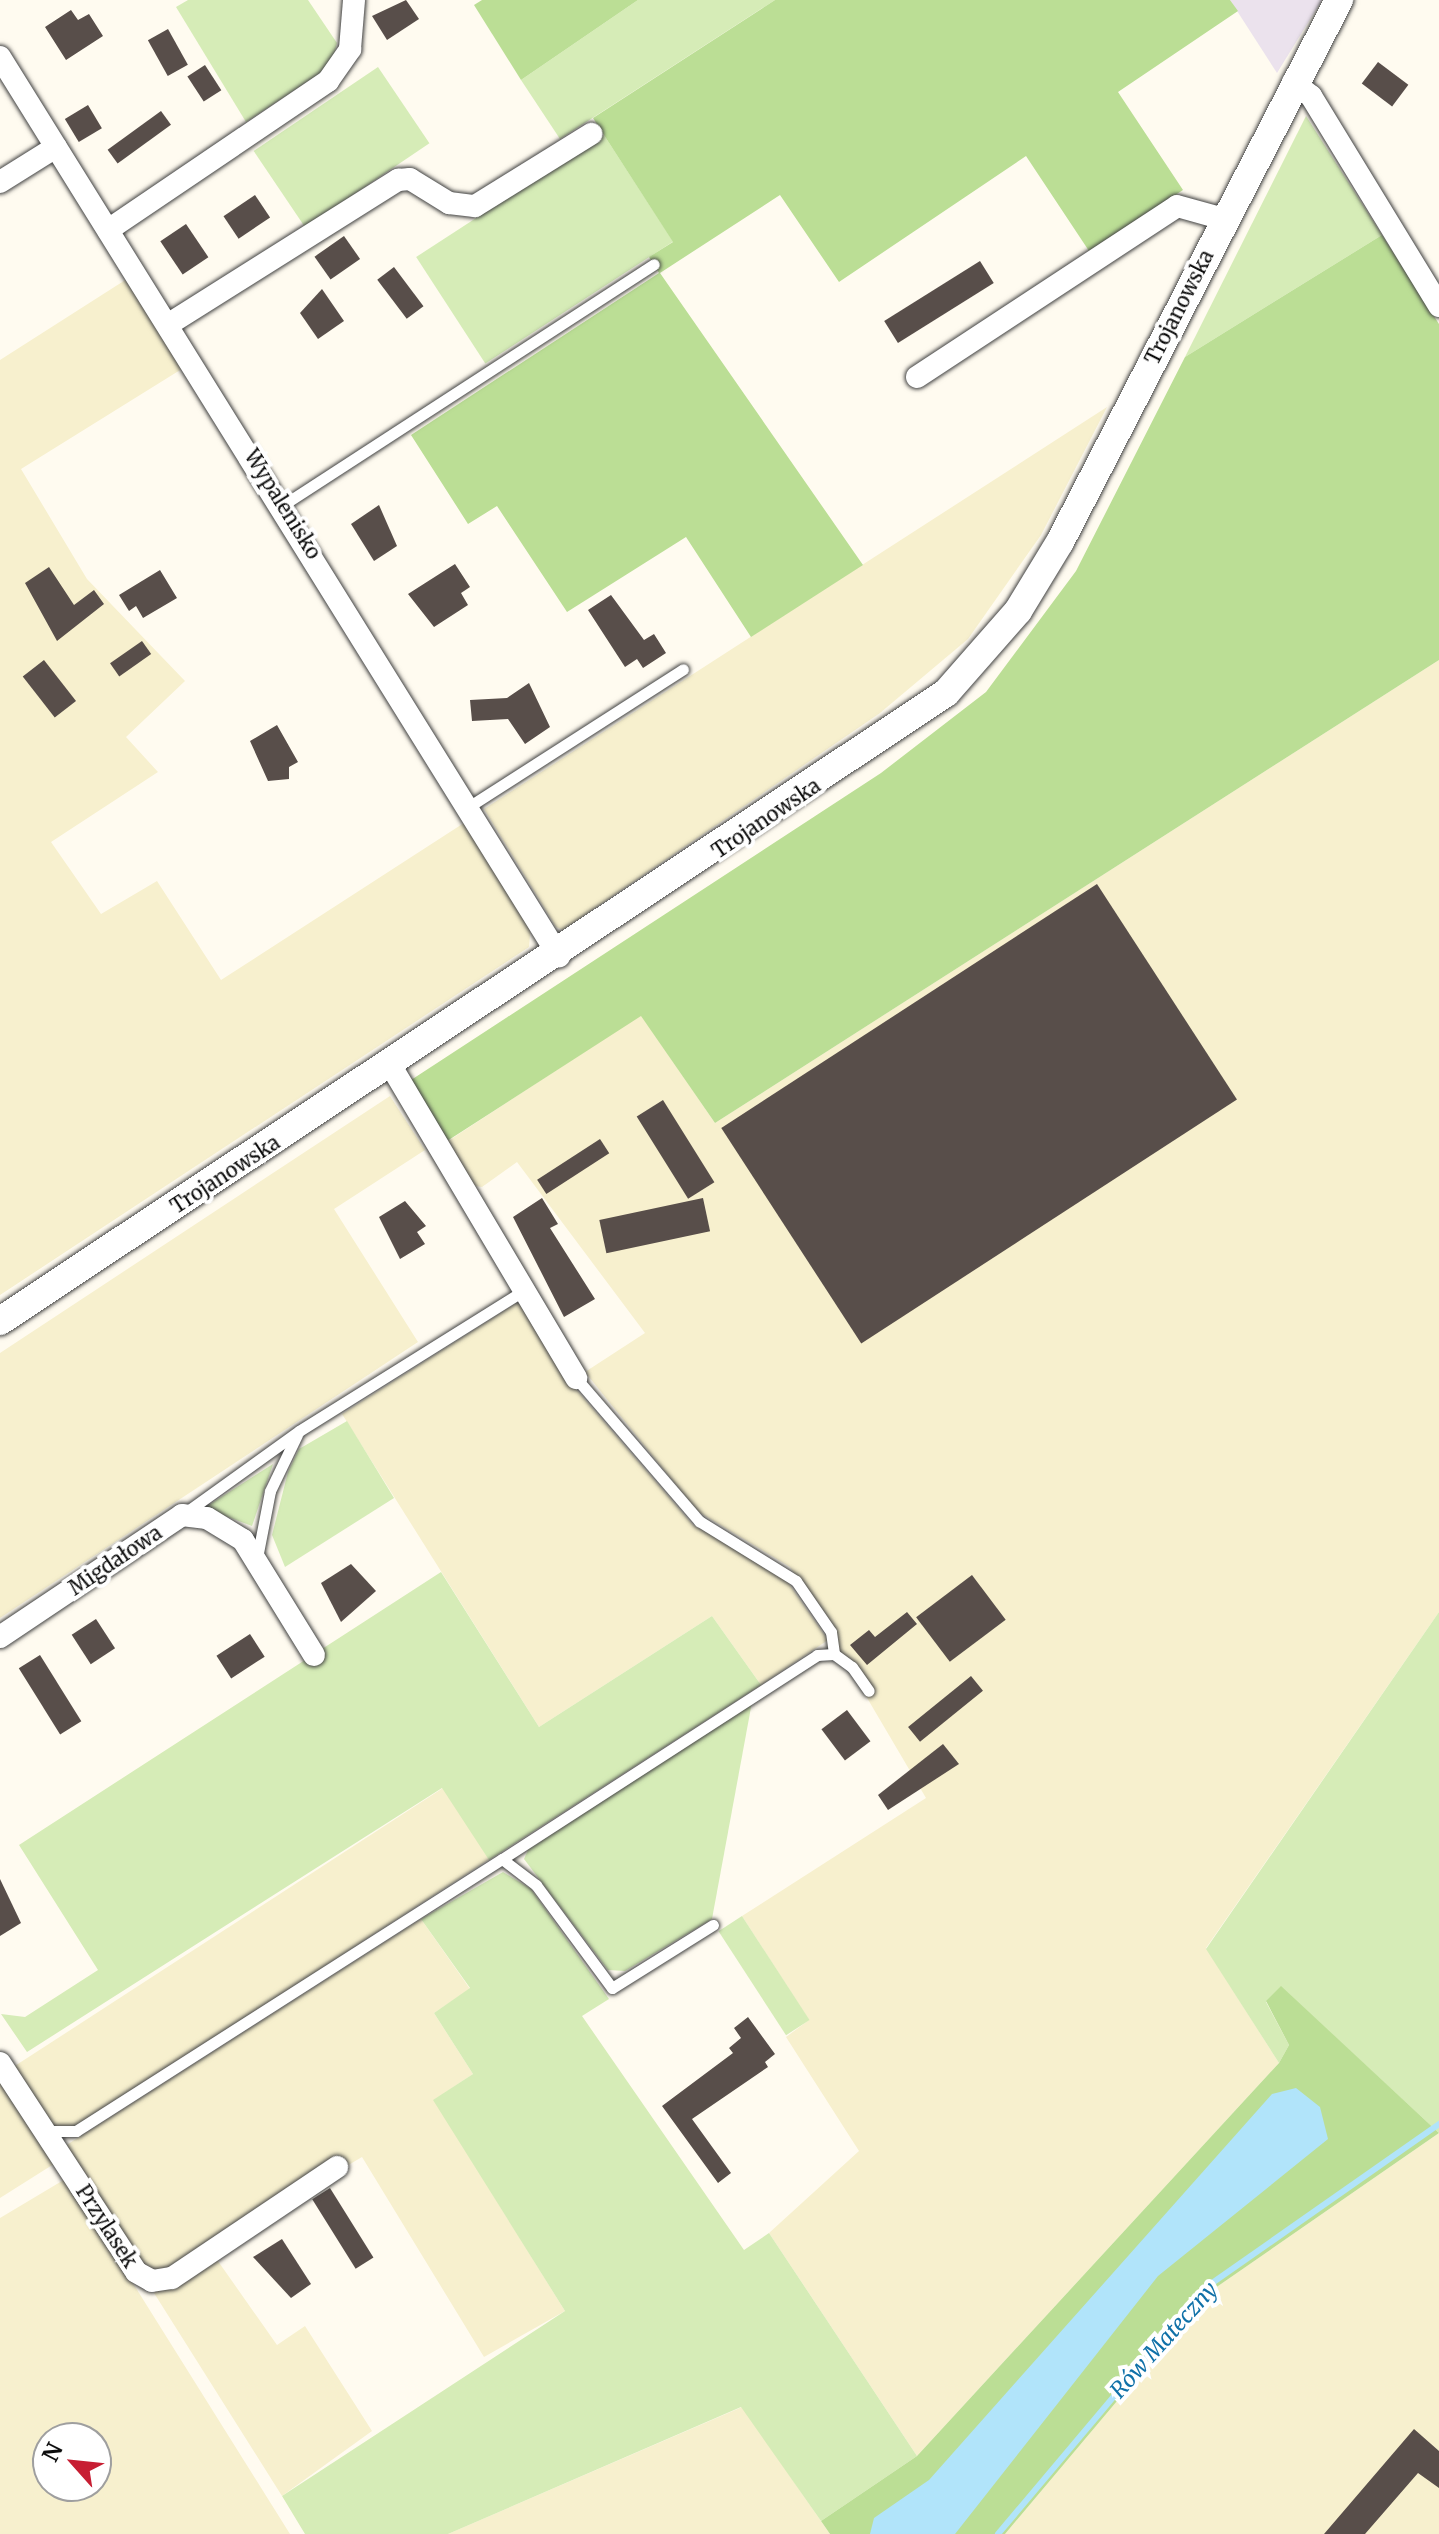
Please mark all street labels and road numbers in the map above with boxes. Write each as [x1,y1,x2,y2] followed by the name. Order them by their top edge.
[1140,246,1218,368] street label: Trojanowska
[240,445,326,563] street label: Wypalenisko
[707,773,825,863] street label: Trojanowska
[166,1130,284,1218] street label: Trojanowska
[64,1520,166,1600] street label: Migdałowa
[71,2180,143,2272] street label: Przylasek

